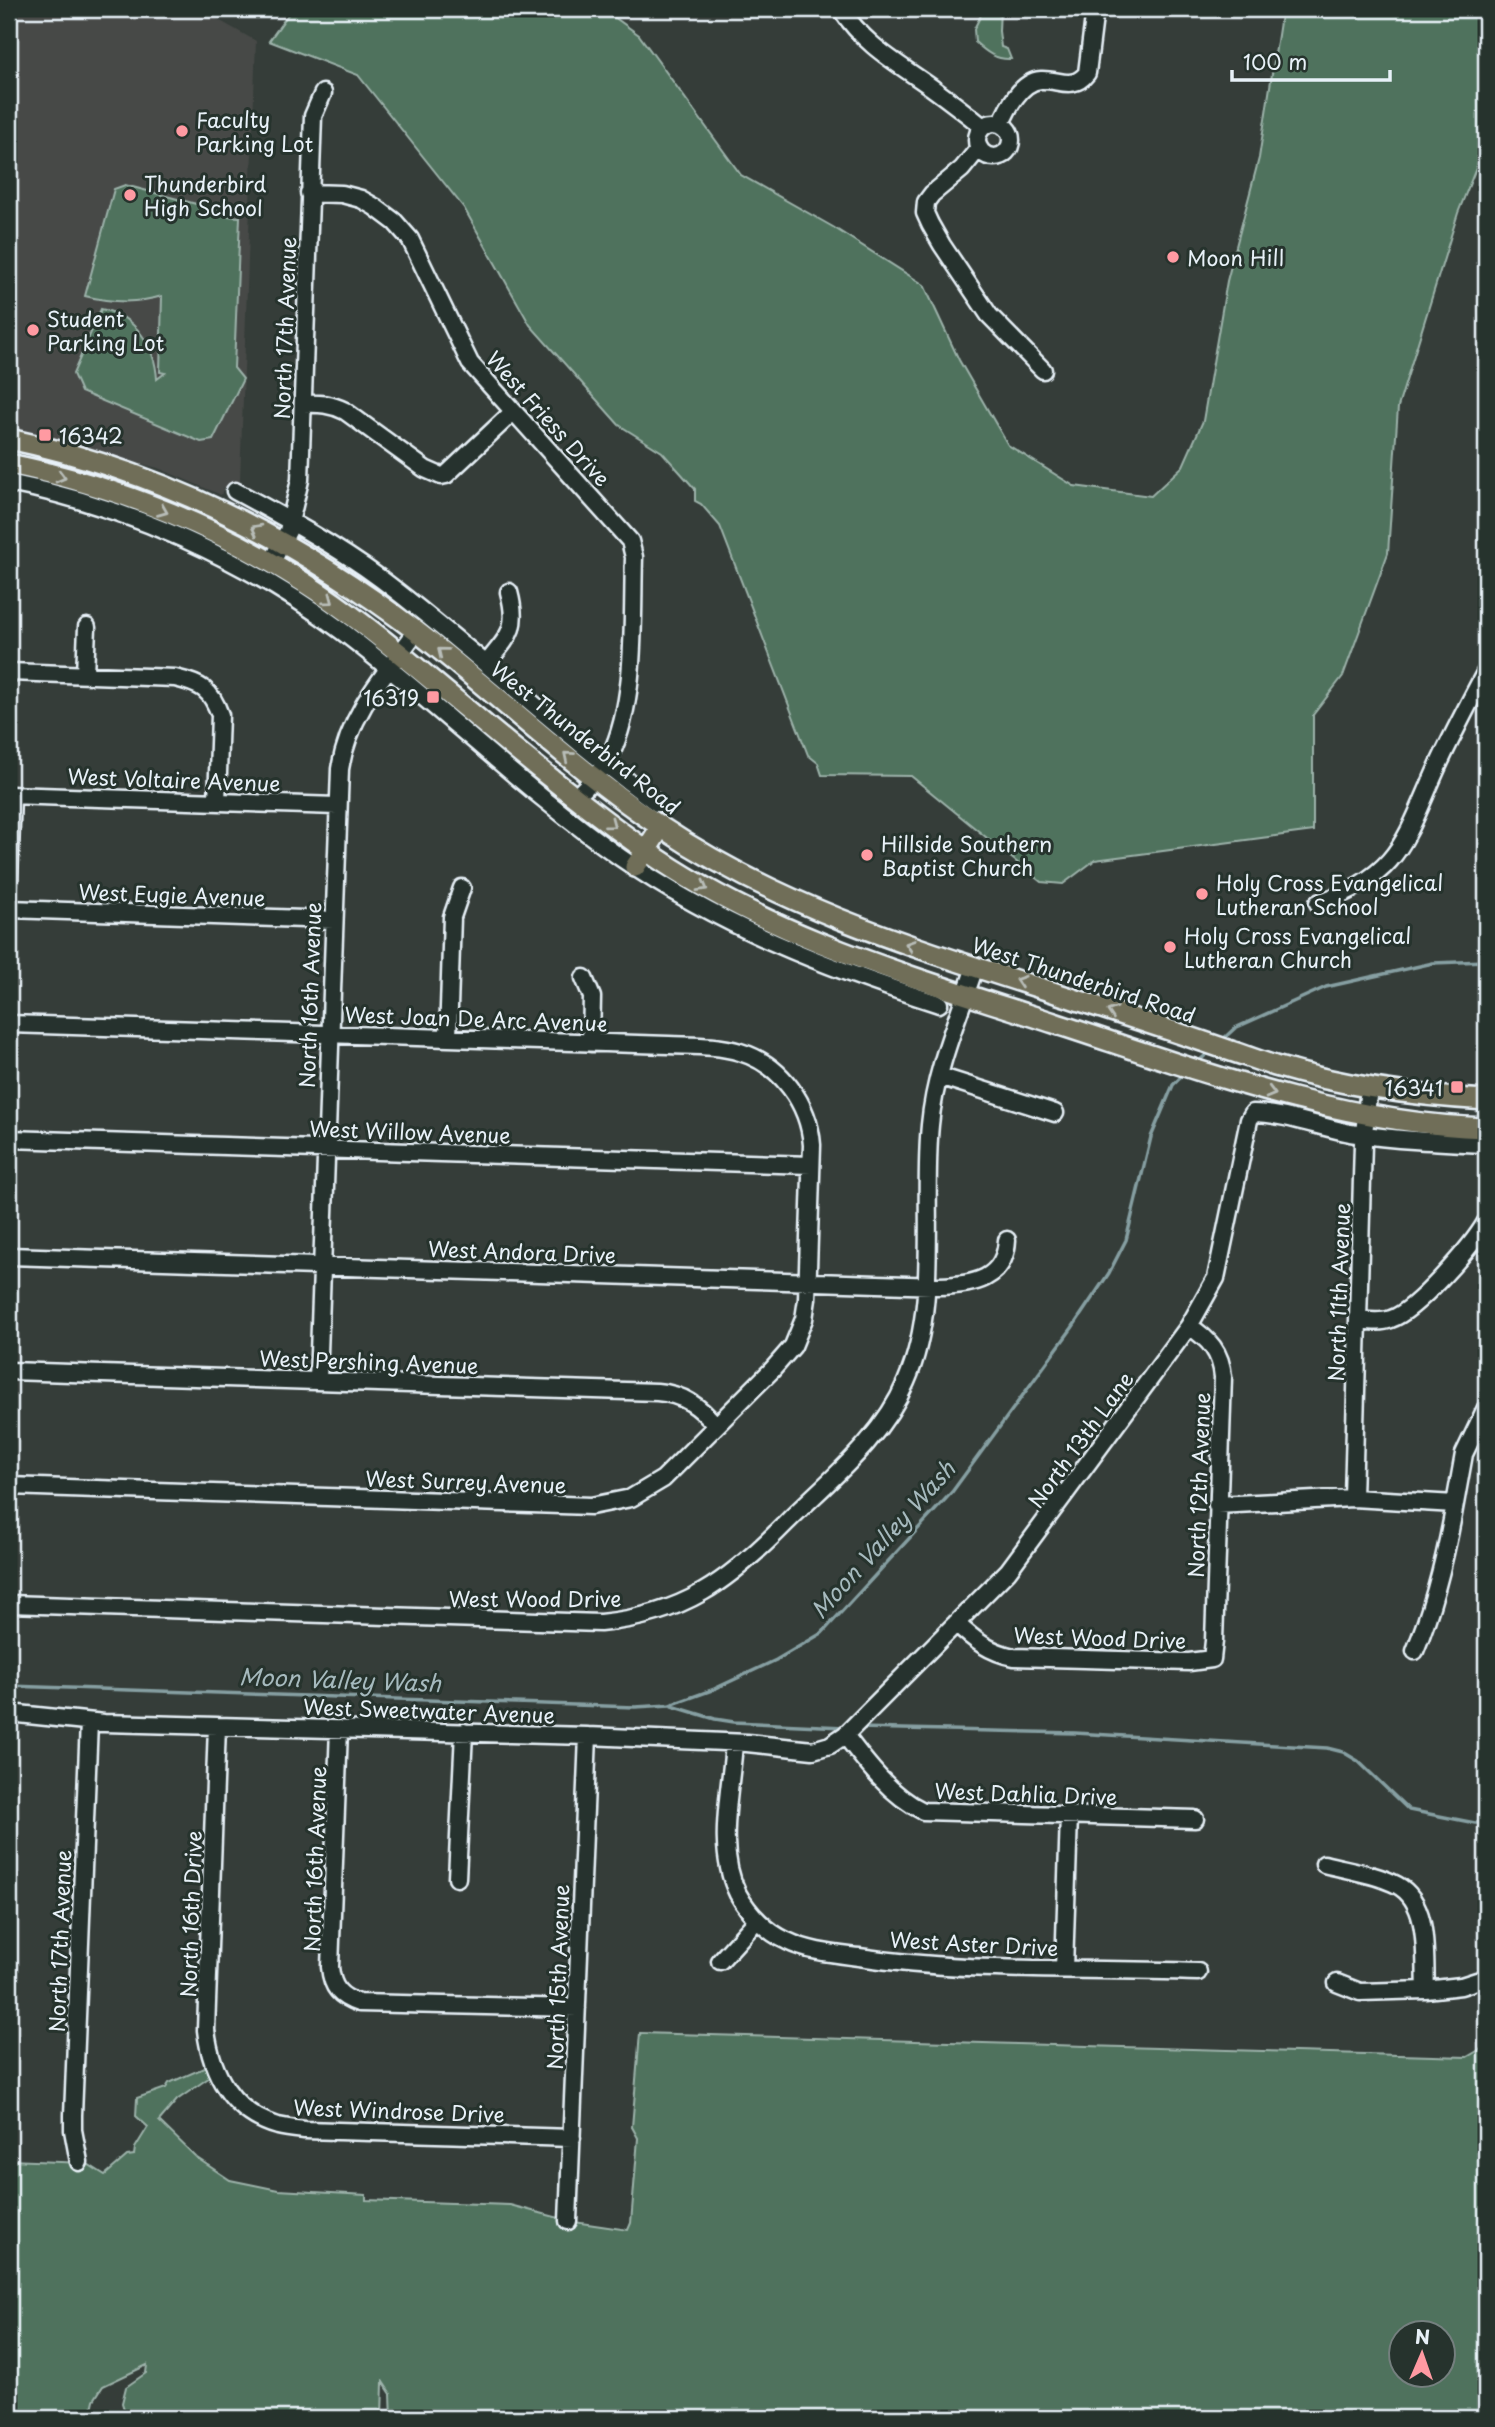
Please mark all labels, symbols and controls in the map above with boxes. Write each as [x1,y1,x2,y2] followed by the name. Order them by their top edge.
[1232,38,1390,82] scale bar
[1243,45,1307,77] text: 100 m
[196,103,314,159] place label: Faculty Parking Lot
[174,123,190,139] marker: Faculty Parking Lot
[144,167,266,223] place label: Thunderbird High School
[122,187,138,203] marker: Thunderbird High School
[265,236,303,420] street label: North 17th Avenue
[1187,241,1284,273] place label: Moon Hill
[1165,249,1181,265] marker: Moon Hill
[47,302,165,358] place label: Student Parking Lot
[25,322,41,338] marker: Student Parking Lot
[479,343,619,493] street label: West Friess Drive
[59,419,123,451] place label: 16342
[37,427,53,443] marker: 16342
[55,469,67,483] one-way arrow
[157,502,169,516] one-way arrow
[251,523,263,537] one-way arrow
[321,591,334,604] one-way arrow
[437,648,449,661] one-way arrow
[484,652,688,822] street label: West Thunderbird Road
[363,681,419,713] place label: 16319
[425,689,441,705] marker: 16319
[563,751,575,764] one-way arrow
[67,759,281,799] street label: West Voltaire Avenue
[603,816,615,828] one-way arrow
[881,827,1052,883] place label: Hillside Southern Baptist Church
[859,847,875,863] marker: Hillside Southern Baptist Church
[1216,866,1443,922] place label: Holy Cross Evangelical Lutheran School
[78,875,266,913] street label: West Eugie Avenue
[696,879,708,892] one-way arrow
[1194,886,1210,902] marker: Holy Cross Evangelical Lutheran School
[290,901,328,1089] street label: North 16th Avenue
[1184,919,1411,975] place label: Holy Cross Evangelical Lutheran Church
[968,928,1200,1030] street label: West Thunderbird Road
[905,939,917,954] one-way arrow
[1162,939,1178,955] marker: Holy Cross Evangelical Lutheran Church
[1014,975,1026,989] one-way arrow
[344,997,608,1039] street label: West Joan De Arc Avenue
[1106,1005,1118,1020] one-way arrow
[1385,1071,1443,1103] place label: 16341
[1449,1079,1465,1095] marker: 16341
[1265,1085,1277,1099] one-way arrow
[309,1111,511,1151] street label: West Willow Avenue
[1319,1202,1357,1382] street label: North 11th Avenue
[427,1232,617,1270] street label: West Andora Drive
[259,1341,479,1381] street label: West Pershing Avenue
[1019,1364,1141,1514] street label: North 13th Lane
[1179,1392,1217,1578] street label: North 12th Avenue
[801,1452,963,1626] water label: Moon Valley Wash
[365,1461,567,1501] street label: West Surrey Avenue
[449,1582,621,1614] street label: West Wood Drive
[1013,1618,1187,1656] street label: West Wood Drive
[238,1658,442,1700] water label: Moon Valley Wash
[303,1690,555,1730] street label: West Sweetwater Avenue
[295,1765,333,1953] street label: North 16th Avenue
[934,1774,1118,1812] street label: West Dahlia Drive
[171,1830,209,1998] street label: North 16th Drive
[40,1849,78,2033] street label: North 17th Avenue
[538,1884,576,2070] street label: North 15th Avenue
[889,1923,1059,1963] street label: West Aster Drive
[293,2090,505,2130] street label: West Windrose Drive
[1386,2318,1456,2388] north arrow
[1415,2322,1431,2350] text: N

